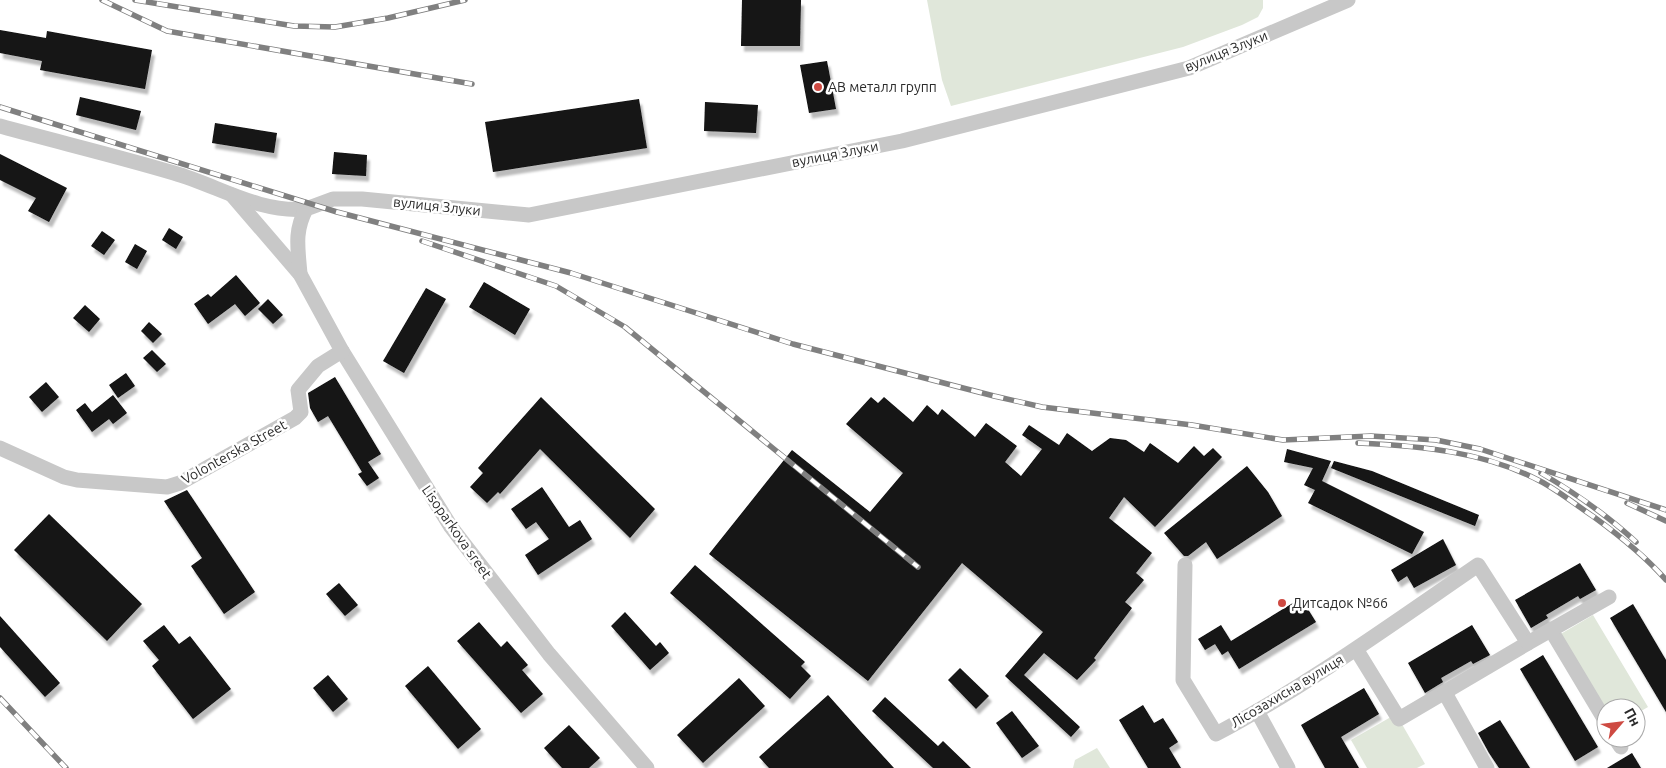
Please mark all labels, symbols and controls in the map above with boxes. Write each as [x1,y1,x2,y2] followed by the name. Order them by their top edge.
[1182,27,1270,75] street label: вулиця Злуки
[828,79,937,95] place label: АВ металл групп
[812,81,824,93] marker: АВ металл групп
[790,138,880,170] street label: вулиця Злуки
[392,193,482,219] street label: вулиця Злуки
[179,416,290,487] street label: Volonterska Street
[419,482,495,582] street label: Lisoparkova sreet
[1292,595,1388,611] place label: Дитсадок №66
[1276,597,1288,609] marker: Дитсадок №66
[1228,651,1346,731] street label: Лісозахисна вулиця
[1596,698,1646,748] north arrow
[1621,705,1644,729] text: Пн

